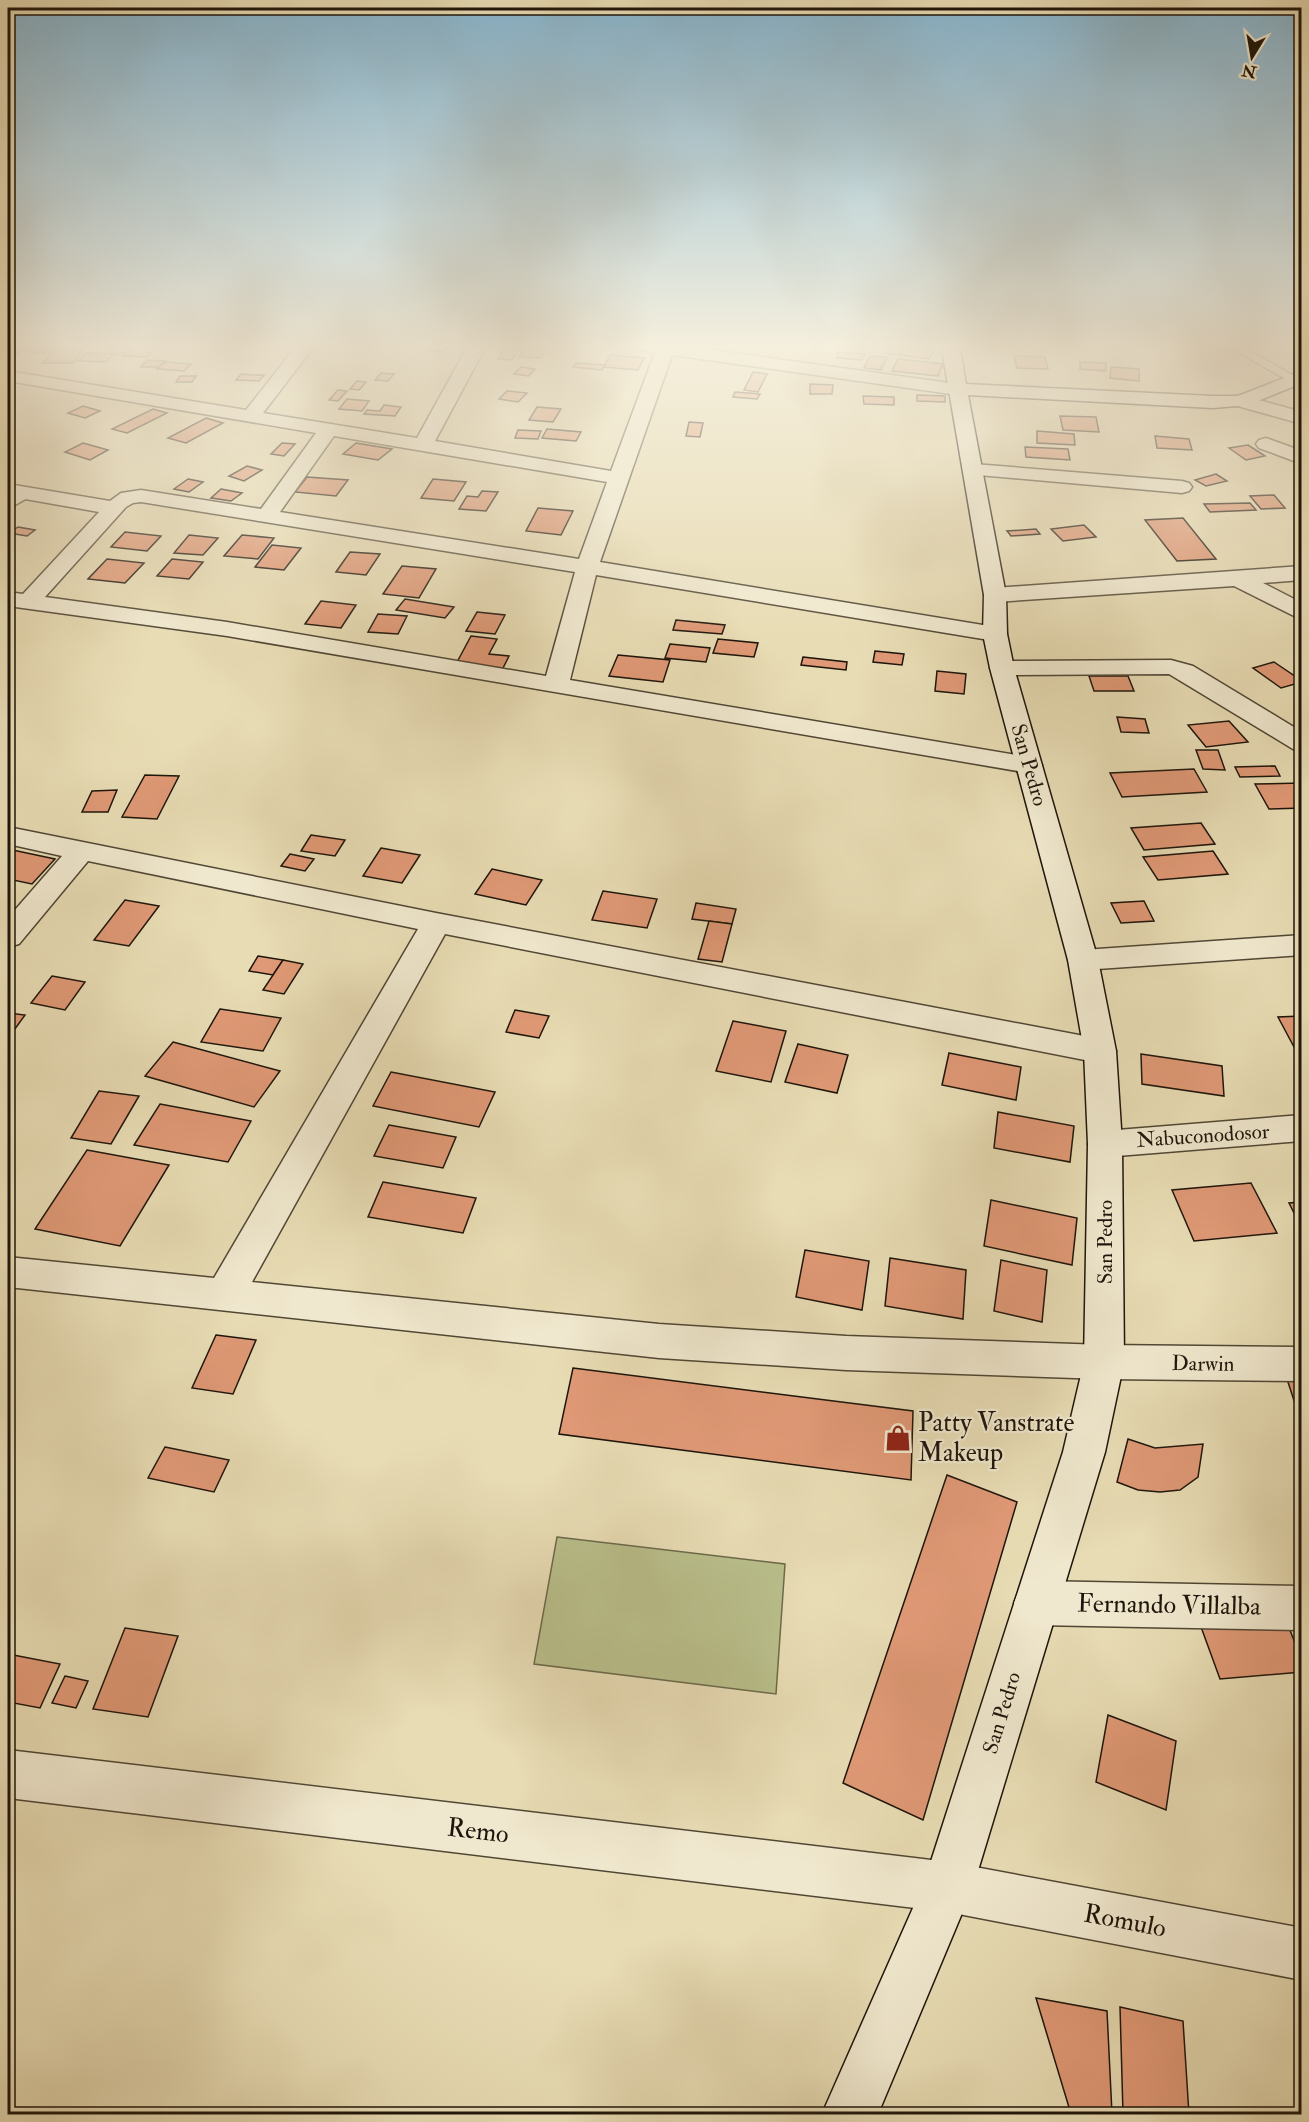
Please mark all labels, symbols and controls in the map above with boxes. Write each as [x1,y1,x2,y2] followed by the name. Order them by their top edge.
[1222,27,1282,87] north arrow
[1240,59,1259,82] text: N
[1004,721,1054,809] street label: San Pedro
[1136,1118,1270,1154] street label: Nabuconodosor
[1092,1200,1119,1284] street label: San Pedro
[1171,1350,1235,1378] street label: Darwin
[918,1407,1074,1470] place label: Patty Vanstrate Makeup
[883,1423,913,1453] shop icon: Patty Vanstrate Makeup
[1077,1587,1261,1623] street label: Fernando Villalba
[977,1669,1027,1757] street label: San Pedro
[445,1811,511,1851] street label: Remo
[1081,1897,1169,1945] street label: Romulo

